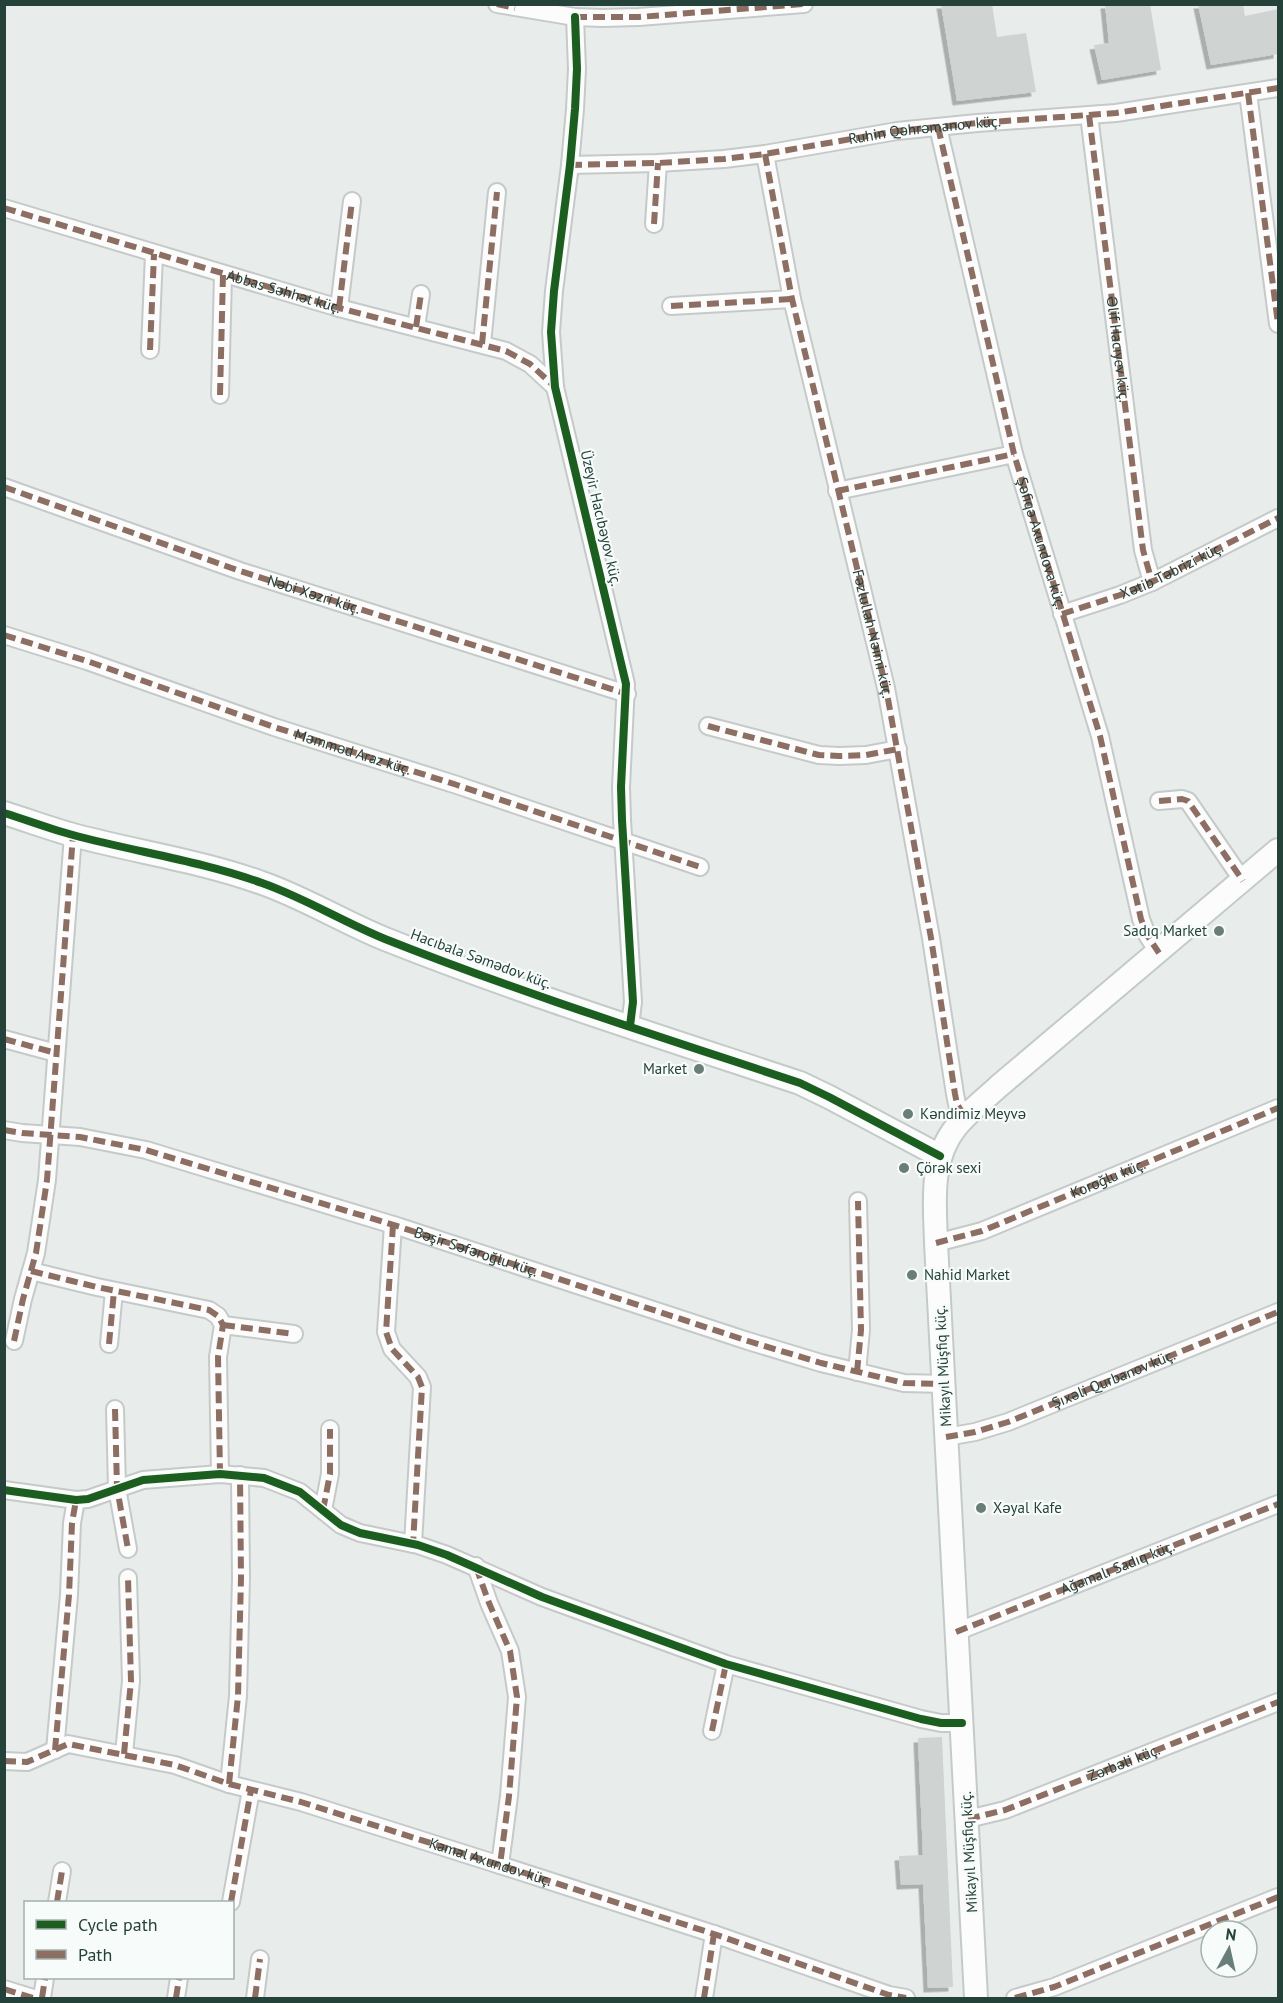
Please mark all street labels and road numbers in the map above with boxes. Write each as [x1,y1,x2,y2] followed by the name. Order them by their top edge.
[847,111,1001,148] street label: Ruhin Qəhrəmanov küç.
[225,265,343,317] street label: Abbas Səhhət küç.
[1103,295,1135,403] street label: Əlif Hacıyev küç.
[577,448,626,588] street label: Üzeyir Hacıbəyov küç.
[1013,475,1071,611] street label: Şəfiqə Axundova küç.
[1117,537,1226,603] street label: Xətib Təbrizi küç.
[849,567,898,700] street label: Fəzlullah Nəimi küç.
[265,570,363,618] street label: Nəbi Xəzri küç.
[292,724,414,779] street label: Məmməd Araz küç.
[408,924,554,993] street label: Hacıbala Səmədov küç.
[1067,1154,1148,1202] street label: Koroğlu küç.
[412,1222,540,1281] street label: Bəşir Səfəroğlu küç.
[930,1305,955,1427] street label: Mikayıl Müşfiq küç.
[1049,1345,1178,1412] street label: Şıxəli Qurbanov küç.
[1058,1536,1177,1598] street label: Ağamalı Sadıq küç.
[1085,1740,1163,1785] street label: Zərbəli küç.
[956,1791,981,1913] street label: Mikayıl Müşfiq küç.
[427,1833,554,1890] street label: Kamal Axundov küç.

